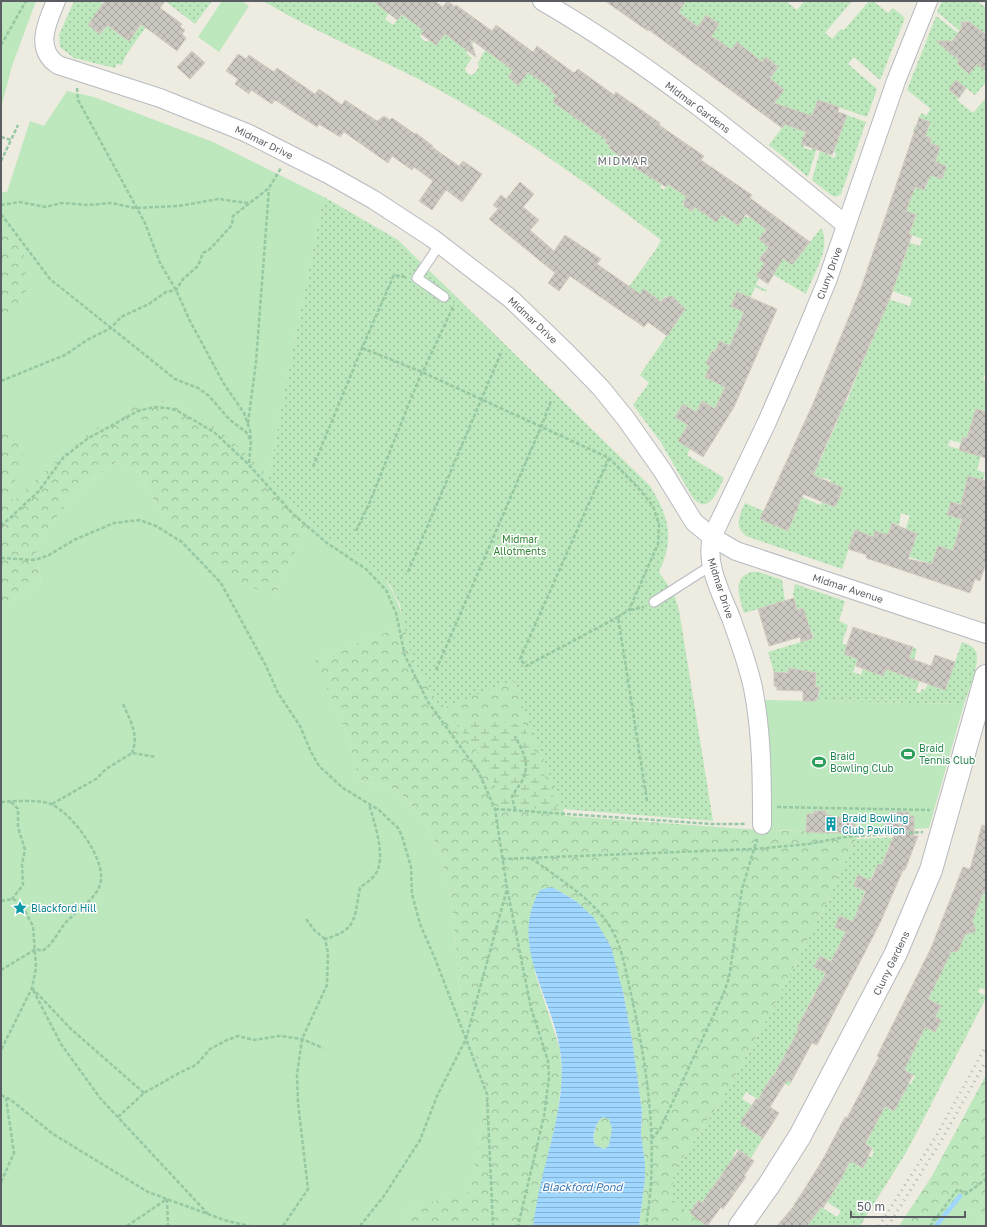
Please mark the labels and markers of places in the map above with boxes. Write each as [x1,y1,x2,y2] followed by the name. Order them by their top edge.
[919,742,975,766] place label: Braid Tennis Club
[900,746,916,762] sports icon: Braid Tennis Club
[830,750,894,774] place label: Braid Bowling Club
[811,754,827,770] sports icon: Braid Bowling Club
[842,812,908,836] place label: Braid Bowling Club Pavilion
[823,816,839,832] building icon: Braid Bowling Club Pavilion
[12,900,28,916] place icon: Blackford Hill
[31,902,96,914] place label: Blackford Hill

